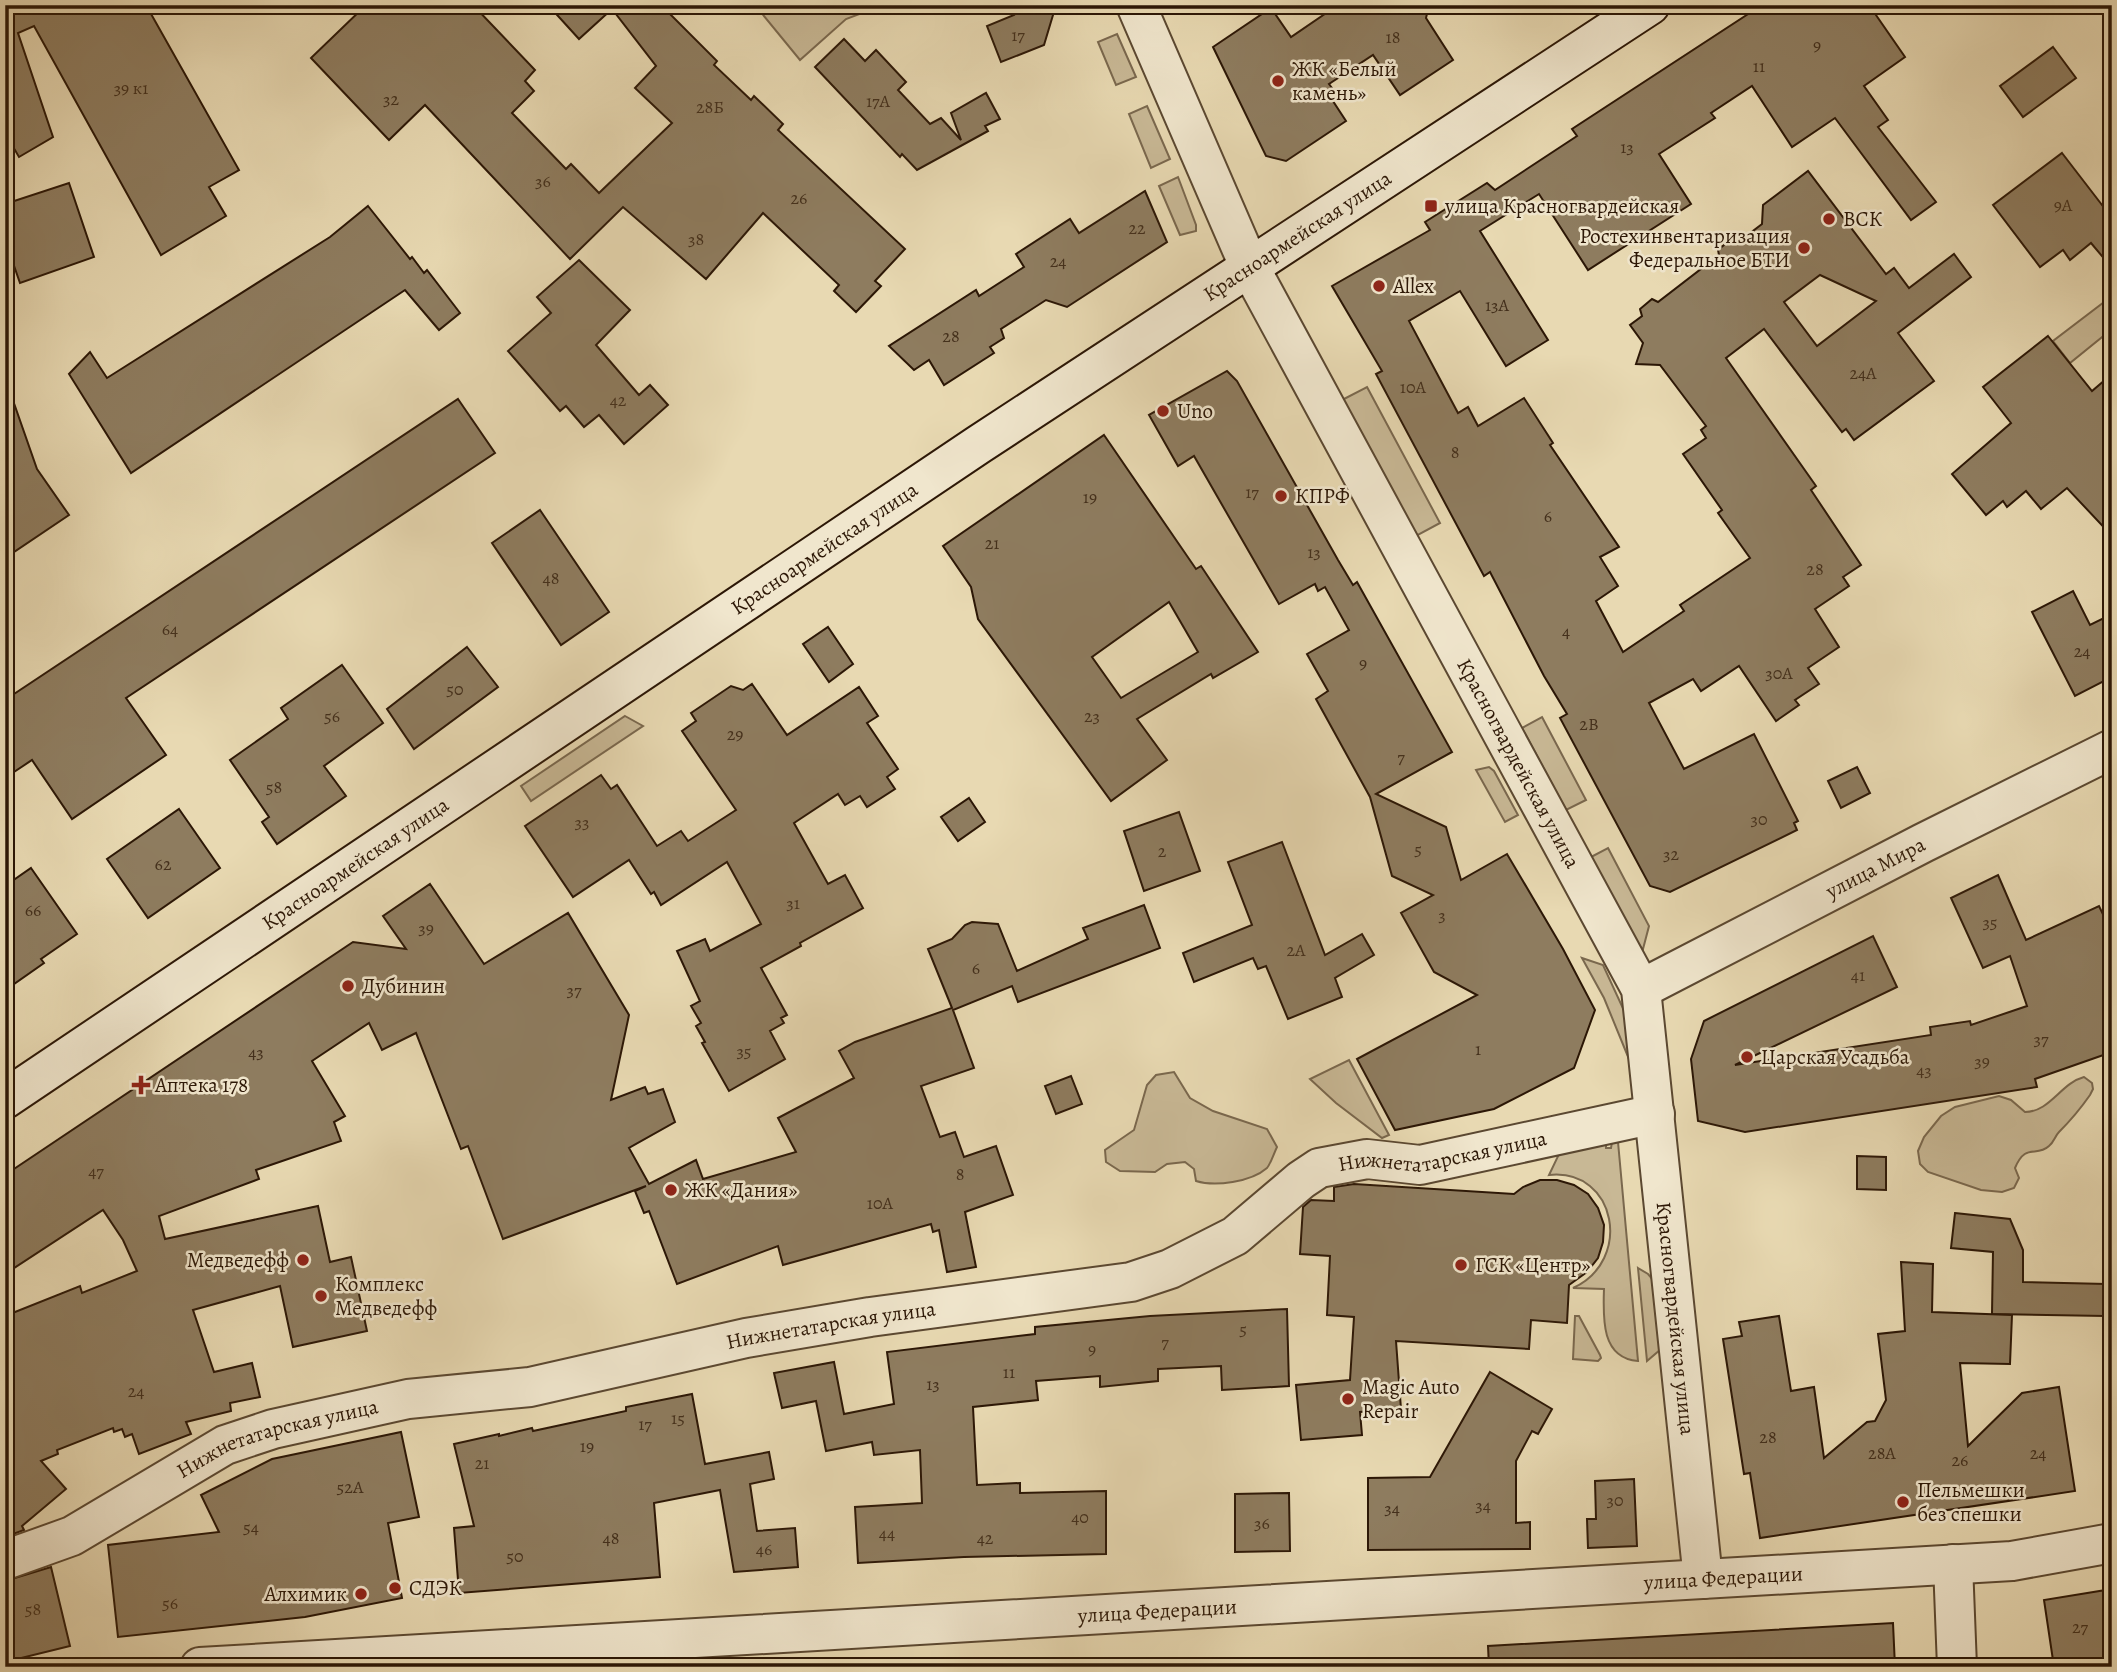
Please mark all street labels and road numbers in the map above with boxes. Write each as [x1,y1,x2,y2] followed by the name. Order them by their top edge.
[1198,164,1397,308] street label: Красноармейская улица
[725,475,923,621] street label: Красноармейская улица
[1450,653,1587,873] street label: Красногвардейская улица
[256,791,454,936] street label: Красноармейская улица
[1820,830,1930,905] street label: улица Мира
[1336,1124,1550,1179] street label: Нижнетатарская улица
[1649,1200,1702,1437] street label: Красногвардейская улица
[723,1294,938,1356] street label: Нижнетатарская улица
[171,1392,381,1485] street label: Нижнетатарская улица
[1642,1559,1804,1597] street label: улица Федерации
[1076,1592,1238,1630] street label: улица Федерации

